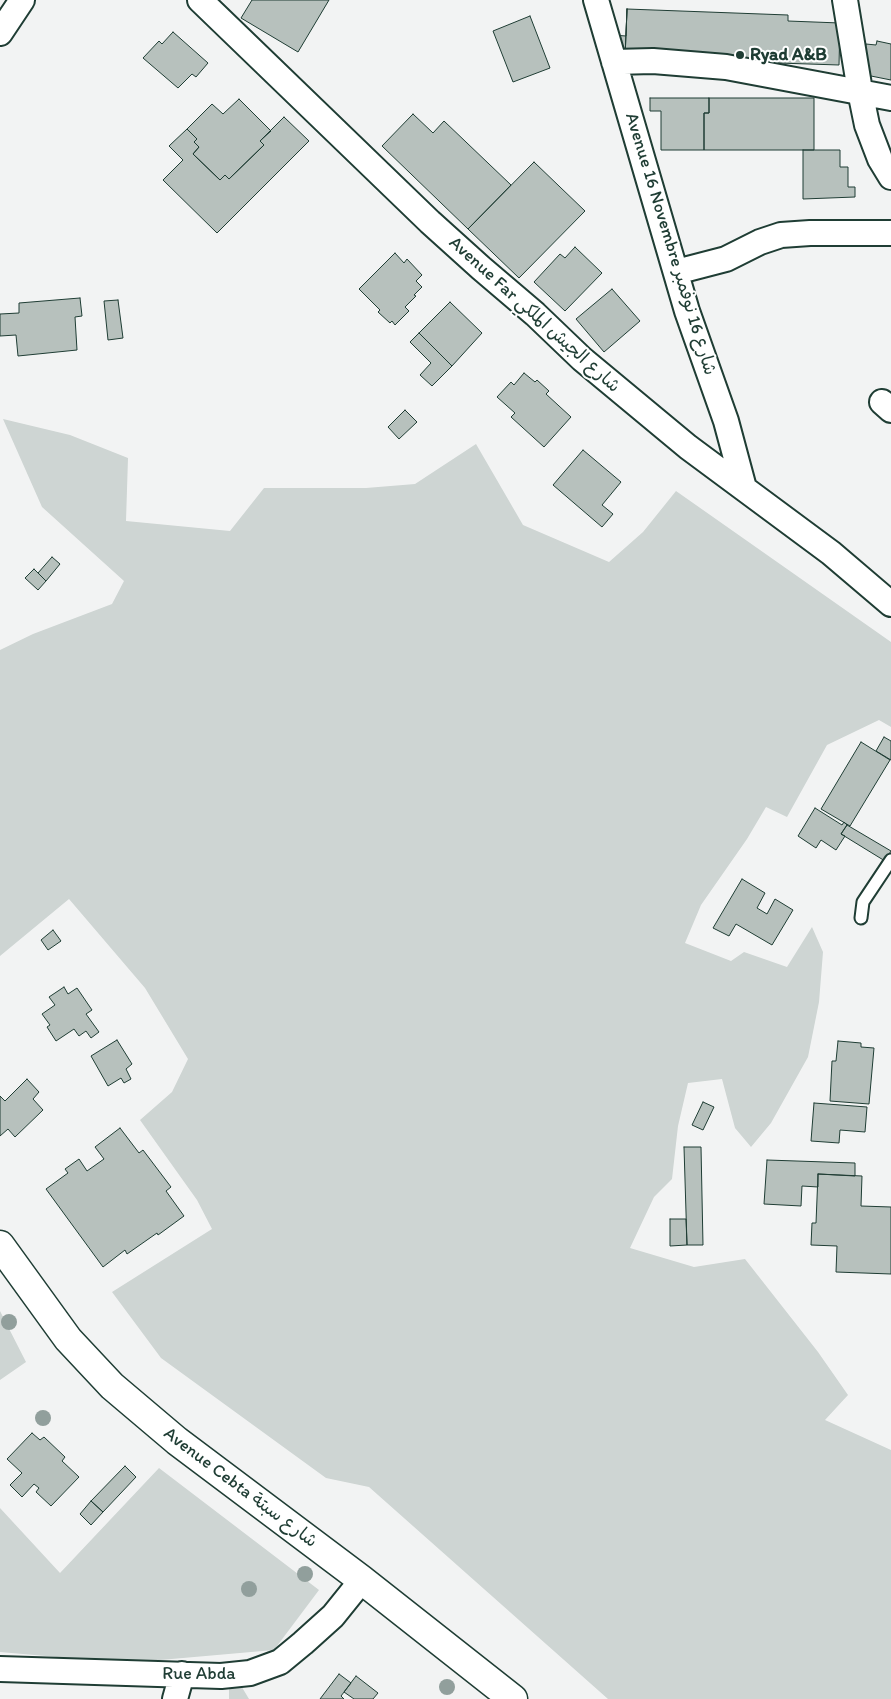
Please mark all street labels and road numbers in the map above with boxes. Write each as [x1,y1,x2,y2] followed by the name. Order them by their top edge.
[620,110,720,378] street label: Avenue 16 Novembre شارع 16 نوفمبر
[444,232,624,398] street label: Avenue Far شارع الجيش الملكي
[159,1423,321,1553] street label: Avenue Cebta شارع سبتة
[162,1663,236,1685] street label: Rue Abda

